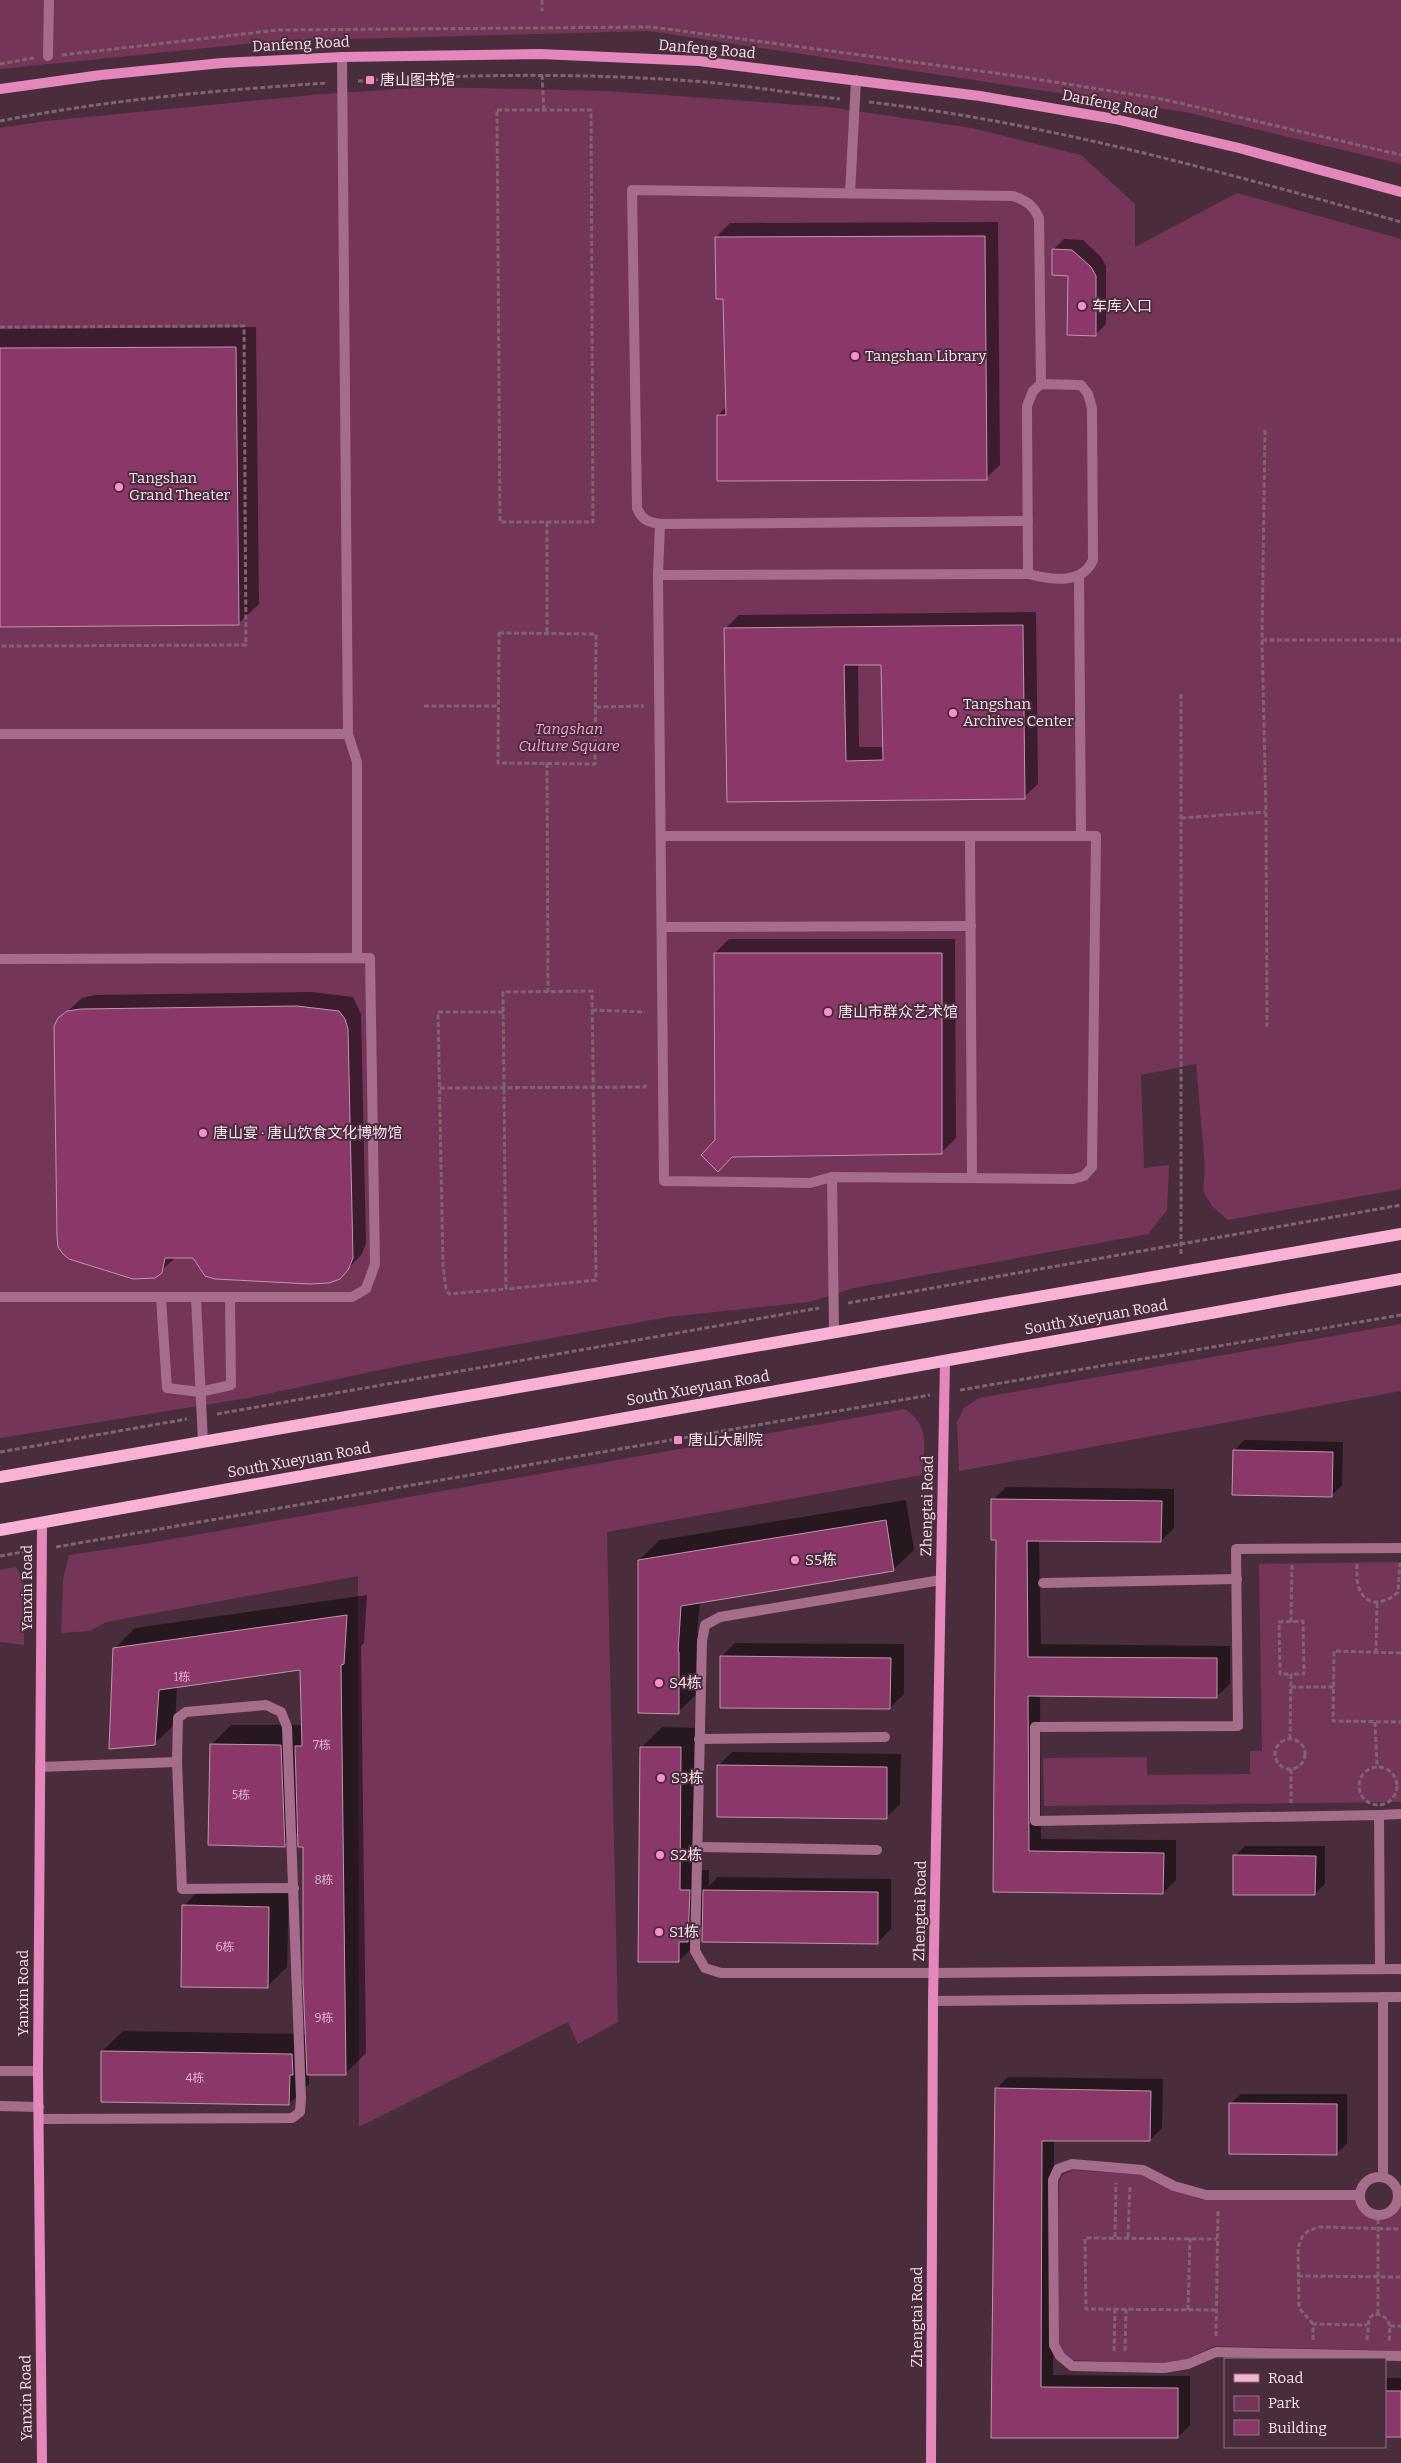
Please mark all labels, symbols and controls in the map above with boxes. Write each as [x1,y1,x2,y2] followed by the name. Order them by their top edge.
[252,32,350,56] street label: Danfeng Road
[658,36,756,62] street label: Danfeng Road
[380,71,455,89] place label: 唐山图书馆
[364,74,376,86] marker: 唐山图书馆
[1060,86,1160,122] street label: Danfeng Road
[1092,297,1152,315] place label: 车库入口
[1076,300,1088,312] marker: 车库入口
[865,347,986,365] place label: Tangshan Library
[849,350,861,362] marker: Tangshan Library
[129,469,231,504] place label: Tangshan Grand Theater
[113,481,125,493] marker: Tangshan Grand Theater
[963,695,1074,730] place label: Tangshan Archives Center
[947,707,959,719] marker: Tangshan Archives Center
[518,720,620,755] park label: Tangshan Culture Square
[838,1003,958,1021] place label: 唐山市群众艺术馆
[822,1006,834,1018] marker: 唐山市群众艺术馆
[213,1124,402,1142] place label: 唐山宴 · 唐山饮食文化博物馆
[197,1127,209,1139] marker: 唐山宴 · 唐山饮食文化博物馆
[1023,1296,1169,1338] street label: South Xueyuan Road
[625,1367,771,1409] street label: South Xueyuan Road
[688,1431,763,1449] place label: 唐山大剧院
[672,1434,684,1446] marker: 唐山大剧院
[226,1439,372,1481] street label: South Xueyuan Road
[917,1455,937,1557] street label: Zhengtai Road
[18,1545,36,1631] street label: Yanxin Road
[805,1551,837,1569] place label: S5栋
[789,1554,801,1566] marker: S5栋
[174,1670,190,1684] house number: 1栋
[669,1674,702,1692] place label: S4栋
[653,1677,665,1689] marker: S4栋
[313,1738,331,1752] house number: 7栋
[671,1769,703,1787] place label: S3栋
[655,1772,667,1784] marker: S3栋
[232,1788,250,1802] house number: 5栋
[670,1846,702,1864] place label: S2栋
[654,1849,666,1861] marker: S2栋
[910,1860,930,1962] street label: Zhengtai Road
[314,1873,334,1887] house number: 8栋
[669,1923,699,1941] place label: S1栋
[653,1926,665,1938] marker: S1栋
[215,1940,235,1954] house number: 6栋
[14,1950,32,2036] street label: Yanxin Road
[314,2011,334,2025] house number: 9栋
[185,2071,205,2085] house number: 4栋
[908,2266,926,2367] street label: Zhengtai Road
[16,2355,36,2441] street label: Yanxin Road
[1224,2358,1386,2448] legend
[1268,2369,1303,2387] text: Road
[1268,2394,1300,2412] text: Park
[1268,2419,1327,2437] text: Building

